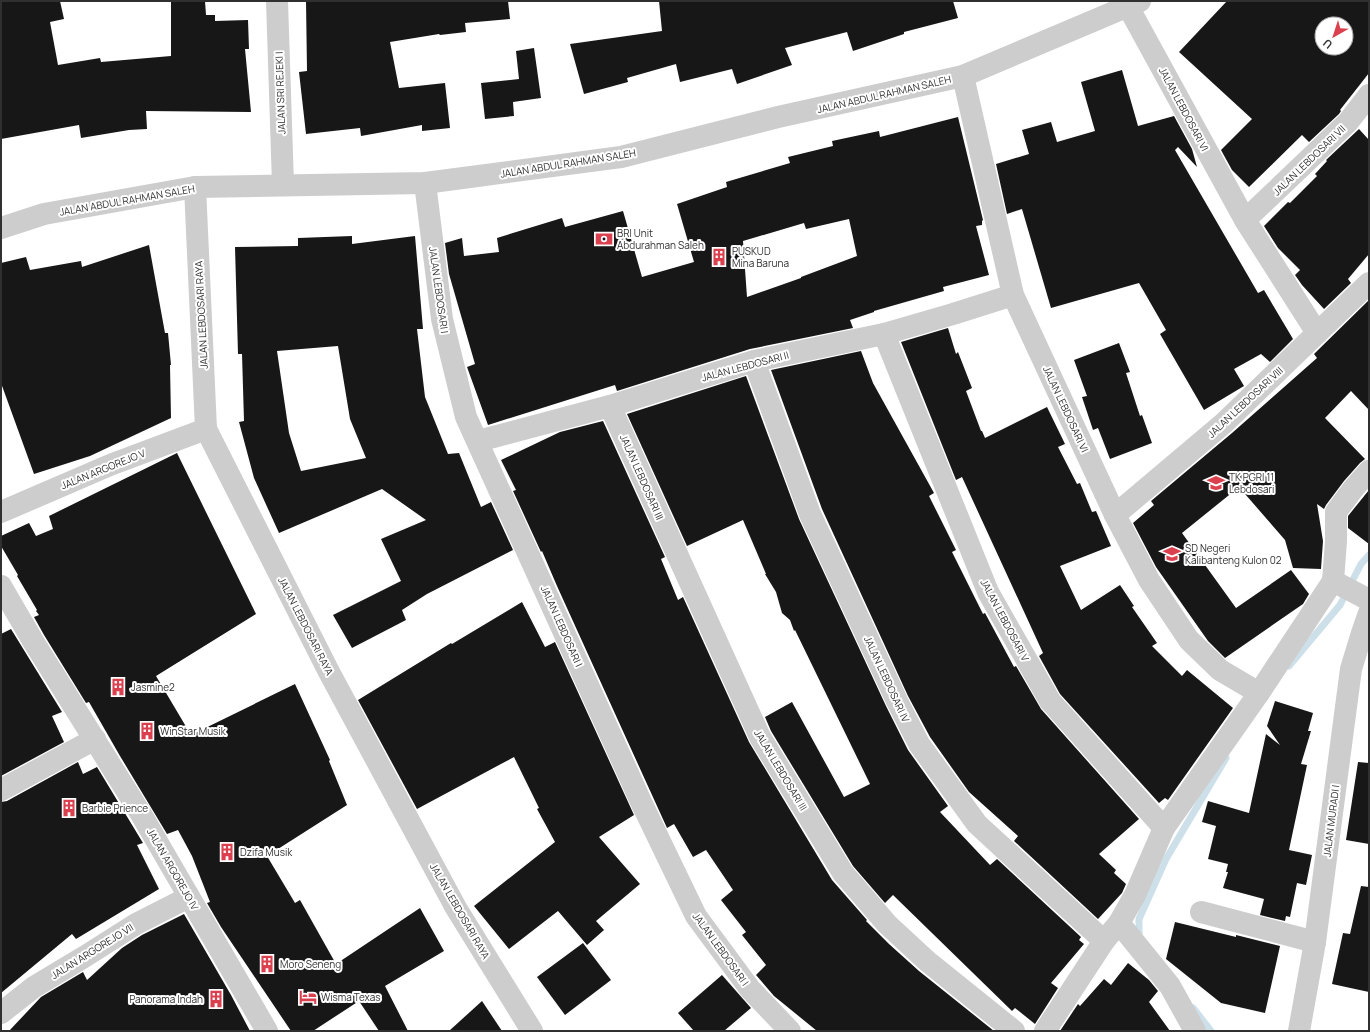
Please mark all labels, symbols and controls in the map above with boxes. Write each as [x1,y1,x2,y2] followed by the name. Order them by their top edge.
[1314,16,1354,56] north arrow
[1320,36,1335,52] text: U
[272,51,288,135] street label: JALAN SRI REJEKI I
[1156,64,1212,154] street label: JALAN LEBDOSARI VI
[816,72,953,116] street label: JALAN ABDUL RAHMAN SALEH
[1270,122,1348,198] street label: JALAN LEBDOSARI VII
[499,145,637,181] street label: JALAN ABDUL RAHMAN SALEH
[58,181,196,219] street label: JALAN ABDUL RAHMAN SALEH
[617,226,704,252] place label: BRI Unit Abdurahman Saleh
[594,229,614,249] bank icon: BRI Unit Abdurahman Saleh
[732,244,789,270] place label: PUSKUD Mina Baruna
[426,246,452,334] street label: JALAN LEBDOSARI I
[709,247,729,267] building icon: PUSKUD Mina Baruna
[191,260,211,369] street label: JALAN LEBDOSARI RAYA
[700,348,790,384] street label: JALAN LEBDOSARI II
[1204,363,1286,441] street label: JALAN LEBDOSARI VIII
[1040,364,1092,454] street label: JALAN LEBDOSARI VI
[617,432,667,522] street label: JALAN LEBDOSARI III
[59,446,147,492] street label: JALAN ARGOREJO V
[1229,470,1274,496] place label: TK PGRI 11 Lebdosari
[1206,473,1226,493] school or university icon: TK PGRI 11 Lebdosari
[1185,541,1282,567] place label: SD Negeri Kalibanteng Kulon 02
[1162,544,1182,564] school or university icon: SD Negeri Kalibanteng Kulon 02
[275,575,337,678] street label: JALAN LEBDOSARI RAYA
[977,576,1033,664] street label: JALAN LEBDOSARI V
[538,583,586,669] street label: JALAN LEBDOSARI I
[861,634,913,724] street label: JALAN LEBDOSARI IV
[108,677,128,697] building icon: Jasmine2
[131,680,175,694] place label: Jasmine2
[137,721,157,741] building icon: WinStar Musik
[160,724,227,738] place label: WinStar Musik
[751,727,811,813] street label: JALAN LEBDOSARI III
[1320,784,1342,858] street label: JALAN MURADI I
[59,798,79,818] building icon: Barbie Prience
[82,801,148,815] place label: Barbie Prience
[144,826,202,912] street label: JALAN ARGOREJO IV
[217,842,237,862] building icon: Dzifa Musik
[240,845,293,859] place label: Dzifa Musik
[427,861,493,962] street label: JALAN LEBDOSARI RAYA
[690,910,752,988] street label: JALAN LEBDOSARI I
[48,920,136,982] street label: JALAN ARGOREJO VII
[257,954,277,974] building icon: Moro Seneng
[280,957,341,971] place label: Moro Seneng
[298,987,318,1007] hotel icon: Wisma Texas
[206,989,226,1009] building icon: Panorama Indah
[321,990,380,1004] place label: Wisma Texas
[129,992,203,1006] place label: Panorama Indah

